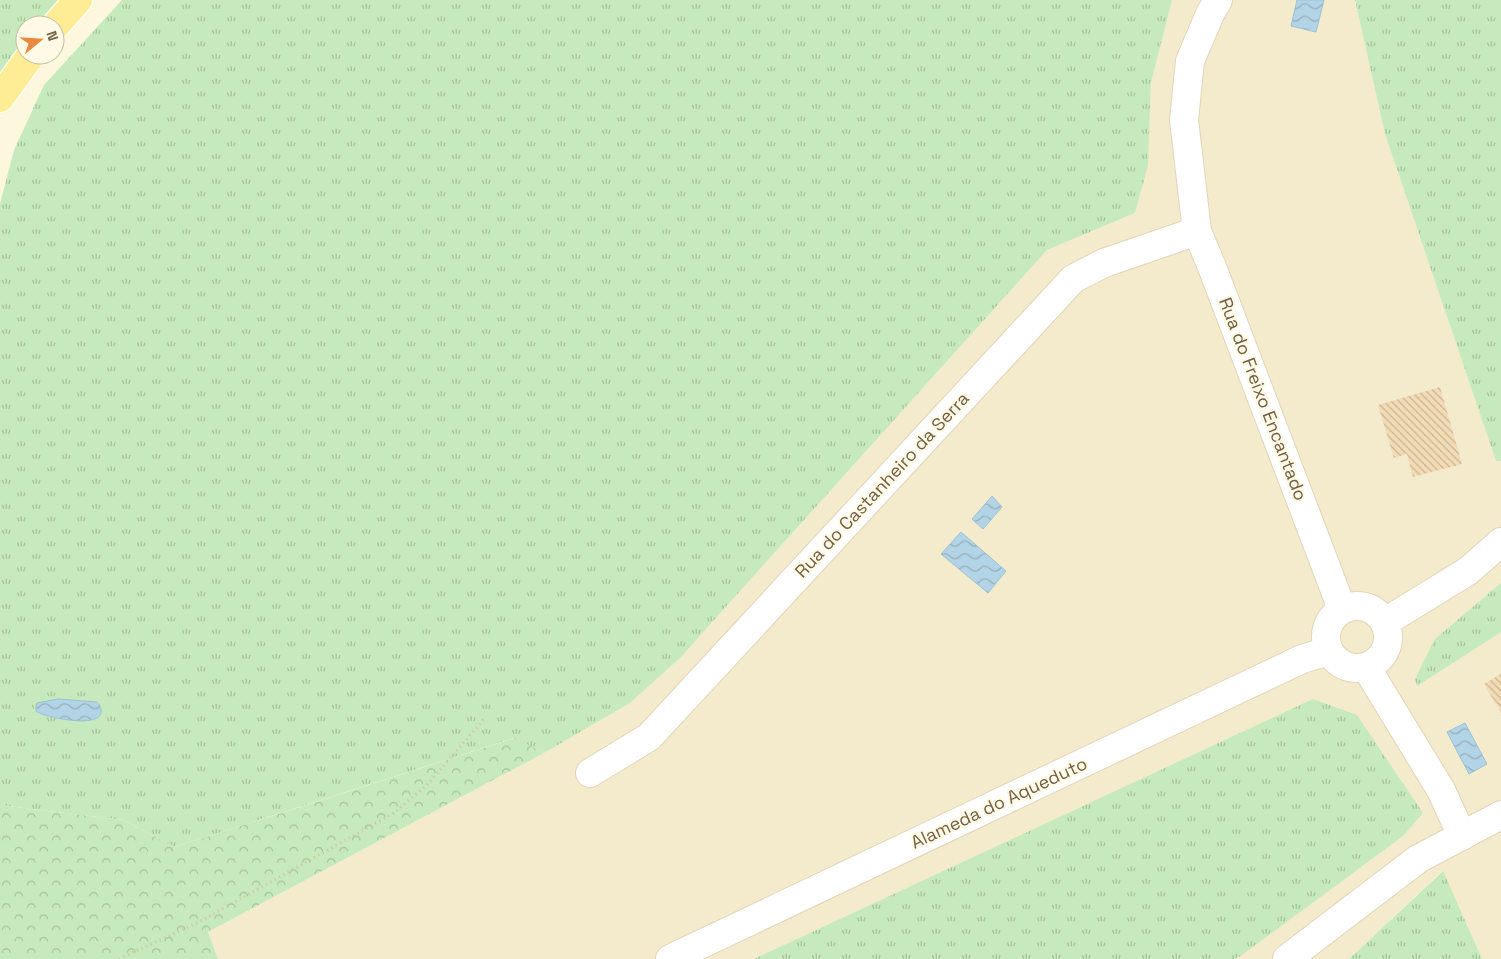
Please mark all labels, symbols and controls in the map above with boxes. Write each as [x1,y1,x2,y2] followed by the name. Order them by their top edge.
[15,15,65,65] north arrow
[42,29,62,43] text: N
[1214,294,1313,504] street label: Rua do Freixo Encantado
[789,387,974,582] street label: Rua do Castanheiro da Serra
[907,752,1091,854] street label: Alameda do Aqueduto

